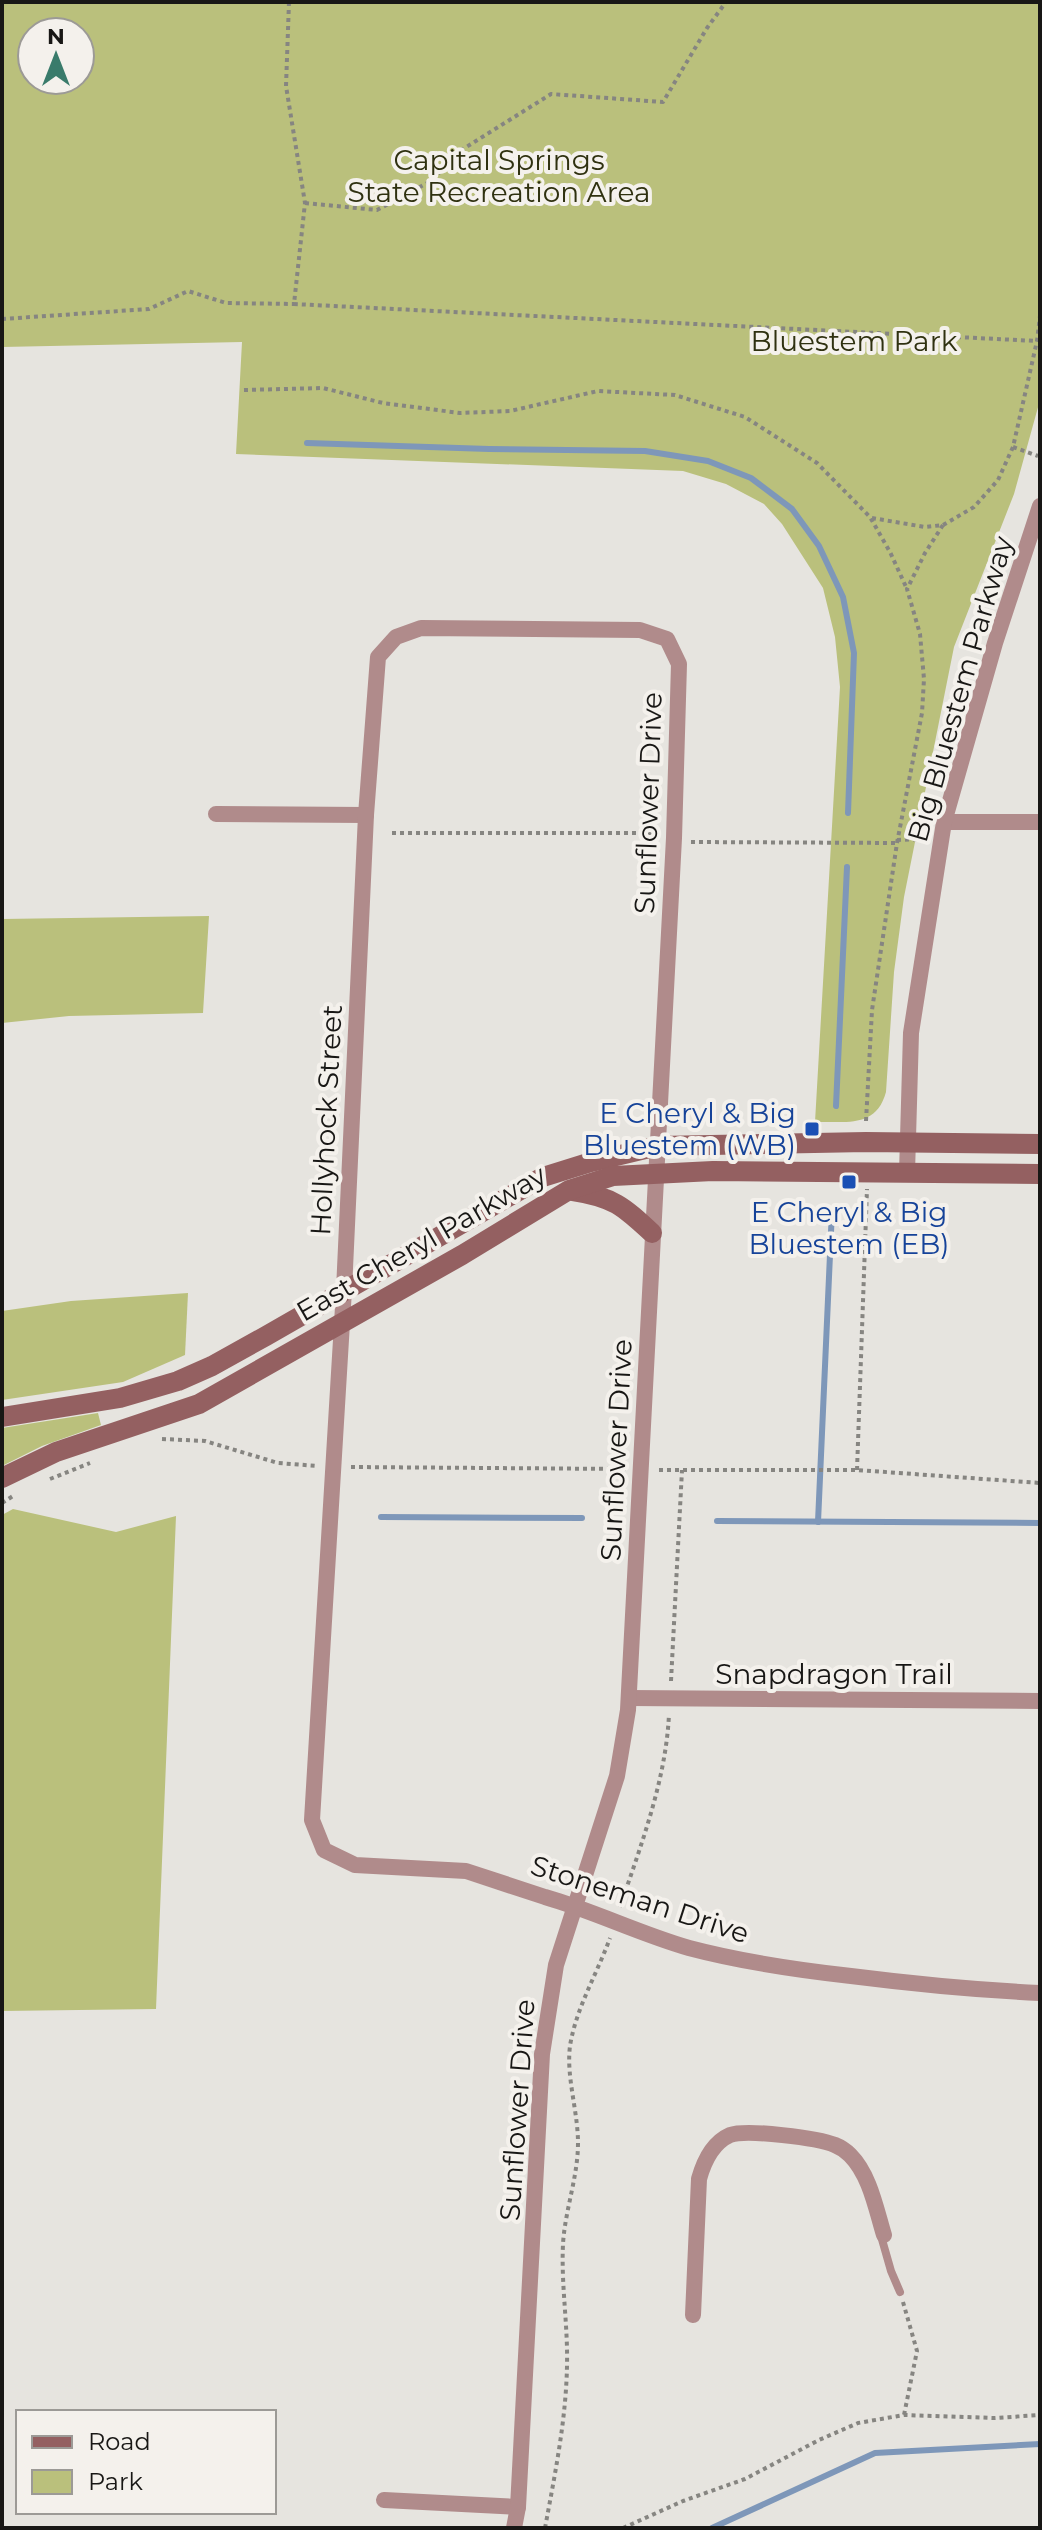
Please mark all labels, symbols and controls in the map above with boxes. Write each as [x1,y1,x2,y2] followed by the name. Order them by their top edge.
[16,16,96,96] north arrow
[47,23,65,50] text: N
[347,143,651,209] park label: Capital Springs State Recreation Area
[751,324,958,358] park label: Bluestem Park
[900,531,1020,846] street label: Big Bluestem Parkway
[627,691,669,915] street label: Sunflower Drive
[303,1004,349,1236] street label: Hollyhock Street
[583,1096,796,1162] place label: E Cheryl & Big Bluestem (WB)
[803,1120,821,1138] marker: E Cheryl & Big Bluestem (WB)
[290,1157,553,1328] street label: East Cheryl Parkway
[840,1173,858,1191] marker: E Cheryl & Big Bluestem (EB)
[748,1195,950,1261] place label: E Cheryl & Big Bluestem (EB)
[593,1338,639,1562] street label: Sunflower Drive
[715,1657,953,1691] street label: Snapdragon Trail
[527,1848,753,1950] street label: Stoneman Drive
[492,1998,542,2222] street label: Sunflower Drive
[16,2410,276,2514] legend
[88,2427,151,2456] text: Road
[88,2467,143,2496] text: Park

